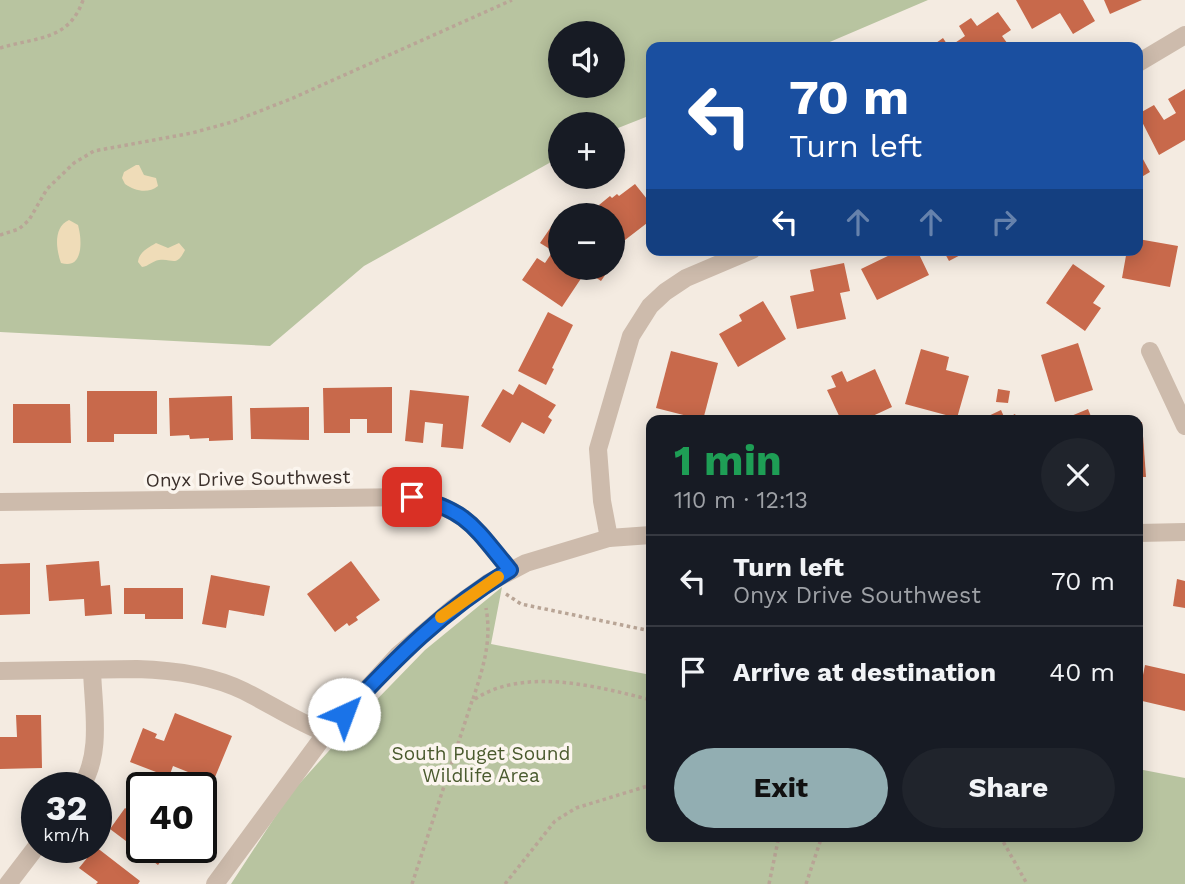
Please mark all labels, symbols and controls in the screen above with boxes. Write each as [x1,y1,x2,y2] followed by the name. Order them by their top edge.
[548,21,625,280] map controls
[548,21,625,98] button: sound
[789,68,909,126] text: 70 m
[674,70,765,161] icon: left
[548,112,625,189] button: +
[789,127,922,165] text: Turn left
[548,203,625,280] button: −
[766,203,804,241] icon: left
[839,203,877,241] icon: ahead
[912,203,950,241] icon: ahead
[985,203,1023,241] icon: right
[674,436,782,485] text: 1 min
[1041,438,1115,512] button: close
[145,465,351,492] street label: Onyx Drive Southwest
[382,467,442,527] pin
[393,478,431,516] icon: arrive
[674,487,808,514] text: 110 m · 12:13
[733,552,844,582] text: Turn left
[674,562,712,600] icon: left
[1051,566,1115,596] text: 70 m
[733,582,981,609] text: Onyx Drive Southwest
[674,653,712,691] icon: arrive
[733,657,996,687] text: Arrive at destination
[1049,657,1115,687] text: 40 m
[307,677,381,751] position arrow
[391,742,571,787] park label: South Puget Sound Wildlife Area
[674,748,888,828] button: Exit
[902,748,1115,828] button: Share
[126,772,217,863] speed limit sign: 40
[46,787,87,829] text: 32
[43,824,90,845] text: km/h

